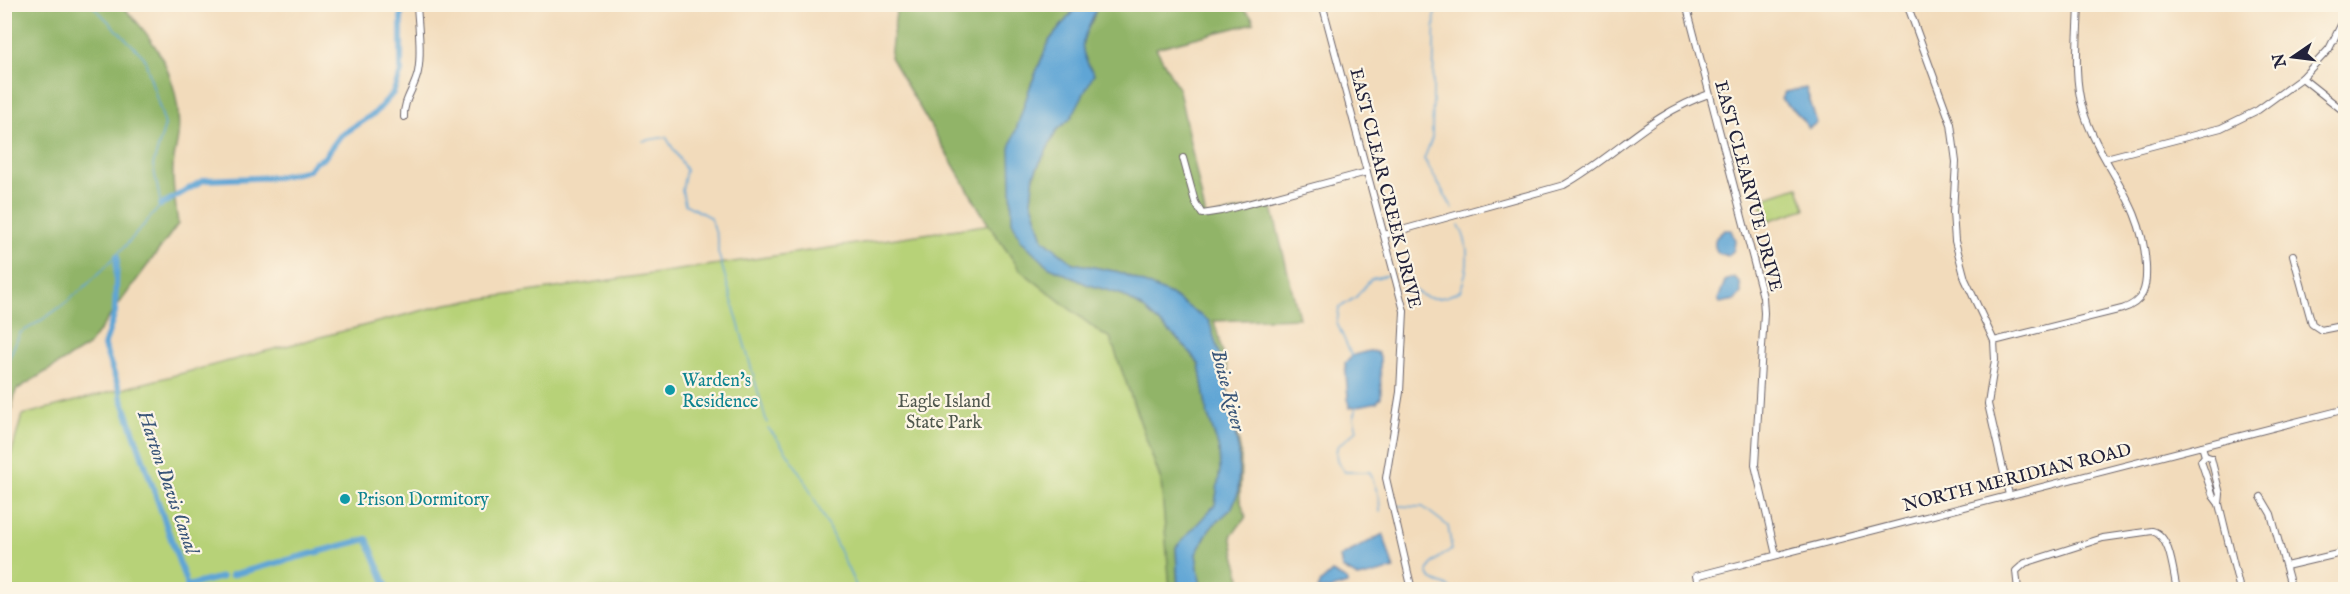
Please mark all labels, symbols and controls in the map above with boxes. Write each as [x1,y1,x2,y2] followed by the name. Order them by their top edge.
[2263,27,2323,87] north arrow
[2269,51,2292,70] text: N
[1344,66,1426,311] street label: EAST CLEAR CREEK DRIVE
[1708,78,1787,294] street label: EAST CLEARVUE DRIVE
[1205,347,1251,435] water label: Boise River
[682,370,758,414] place label: Warden's Residence
[663,383,677,397] marker: Warden's Residence
[897,391,991,435] park label: Eagle Island State Park
[131,407,205,560] water label: Harton Davis Canal
[1901,439,2134,518] street label: NORTH MERIDIAN ROAD
[357,489,489,512] place label: Prison Dormitory
[338,492,352,506] marker: Prison Dormitory

